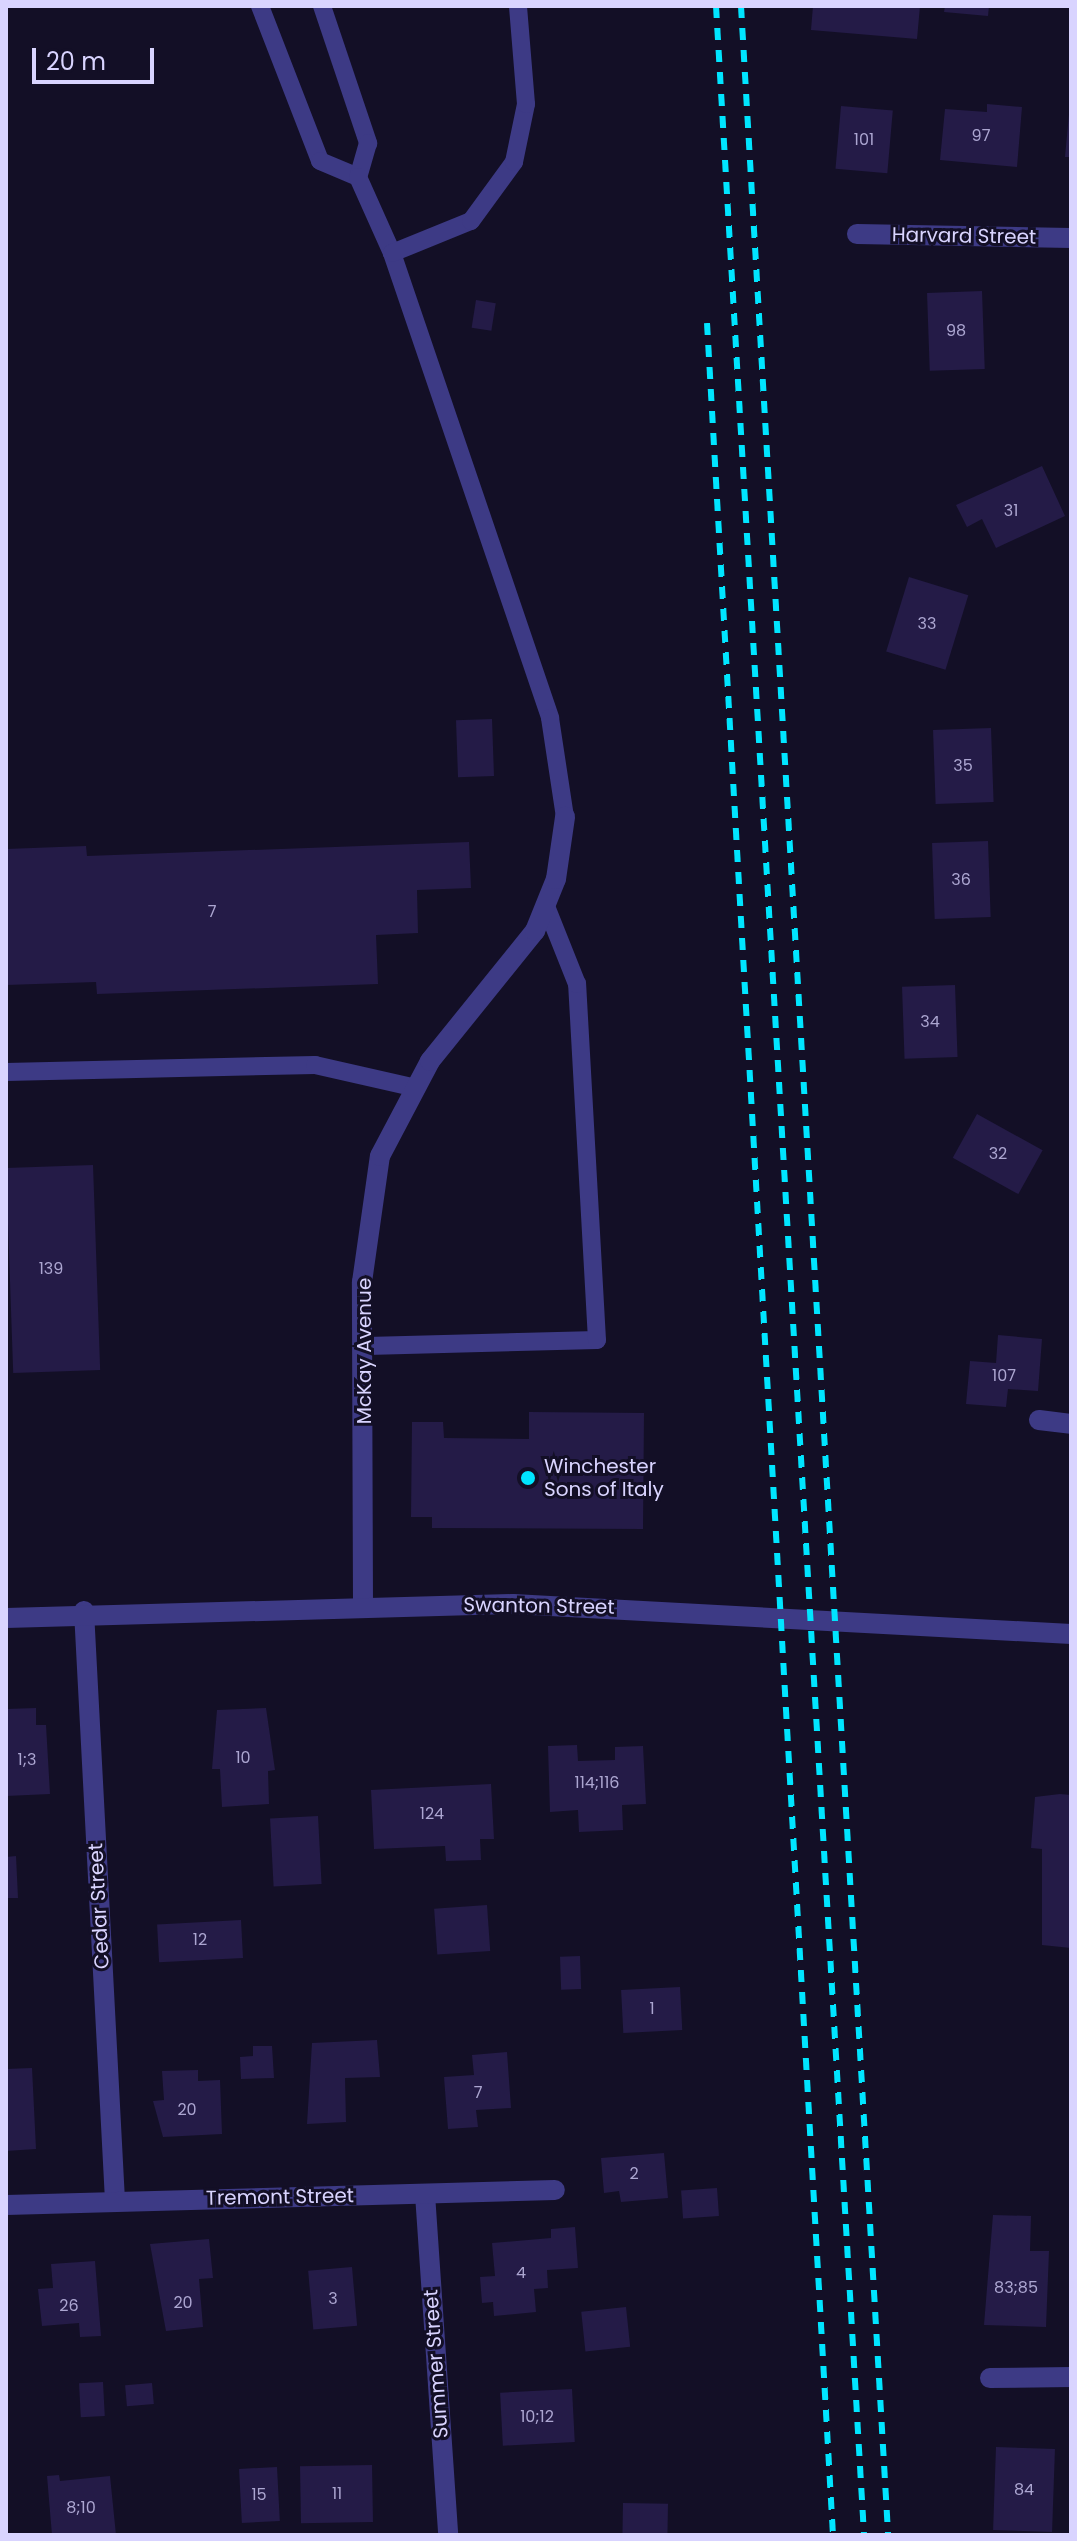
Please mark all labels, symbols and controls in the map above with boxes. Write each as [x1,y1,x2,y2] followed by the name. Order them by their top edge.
[36,32,158,82] scale bar
[46,45,106,78] text: 20 m
[972,126,990,146] house number: 97
[854,130,874,150] house number: 101
[892,223,1036,249] street label: Harvard Street
[946,321,966,341] house number: 98
[1004,501,1018,521] house number: 31
[918,614,936,634] house number: 33
[953,756,973,776] house number: 35
[951,870,971,890] house number: 36
[208,902,216,922] house number: 7
[920,1012,940,1032] house number: 34
[989,1144,1007,1164] house number: 32
[39,1259,63,1279] house number: 139
[352,1278,376,1424] street label: McKay Avenue
[992,1366,1016,1386] house number: 107
[544,1454,664,1501] place label: Winchester Sons of Italy
[519,1469,537,1487] marker: Winchester Sons of Italy
[463,1593,615,1619] street label: Swanton Street
[235,1748,251,1768] house number: 10
[18,1750,36,1770] house number: 1;3
[575,1773,619,1793] house number: 114;116
[420,1804,444,1824] house number: 124
[84,1842,114,1970] street label: Cedar Street
[193,1930,207,1950] house number: 12
[649,1999,655,2019] house number: 1
[474,2083,482,2103] house number: 7
[177,2100,197,2120] house number: 20
[629,2164,639,2184] house number: 2
[206,2184,354,2210] street label: Tremont Street
[516,2263,526,2283] house number: 4
[994,2278,1038,2298] house number: 83;85
[328,2289,338,2309] house number: 3
[419,2289,453,2439] street label: Summer Street
[173,2293,193,2313] house number: 20
[59,2296,79,2316] house number: 26
[520,2407,554,2427] house number: 10;12
[1014,2480,1034,2500] house number: 84
[332,2484,342,2504] house number: 11
[251,2485,267,2505] house number: 15
[66,2498,96,2518] house number: 8;10

